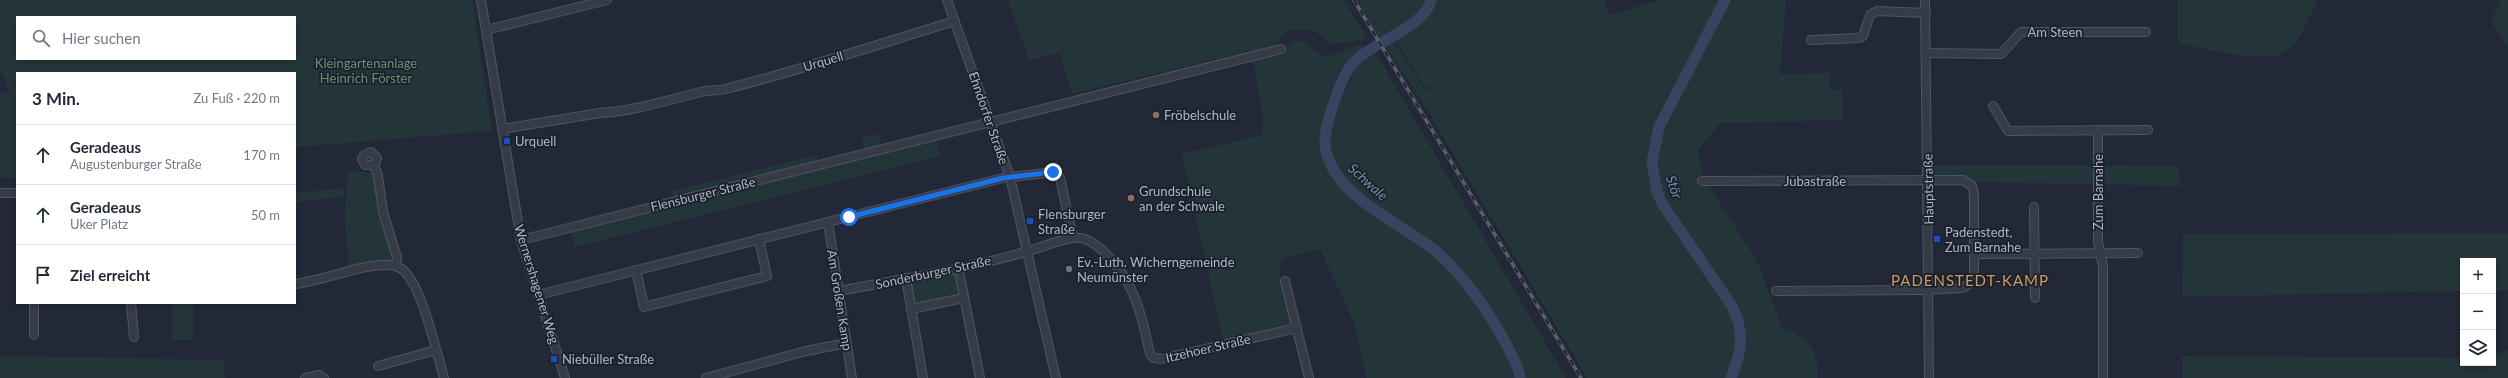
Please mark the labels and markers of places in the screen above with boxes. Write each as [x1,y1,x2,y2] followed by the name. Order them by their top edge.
[1164,107,1236,123] place label: Fröbelschule
[1151,110,1161,120] marker: Fröbelschule
[515,133,556,149] place label: Urquell
[502,136,512,146] marker: Urquell
[1139,183,1225,214] place label: Grundschule an der Schwale
[1126,193,1136,203] marker: Grundschule an der Schwale
[1038,206,1106,237] place label: Flensburger Straße
[1025,216,1035,226] marker: Flensburger Straße
[1945,224,2021,255] place label: Padenstedt, Zum Barnahe
[1932,234,1942,244] marker: Padenstedt, Zum Barnahe
[1077,254,1235,285] place label: Ev.-Luth. Wicherngemeinde Neumünster
[1064,264,1074,274] marker: Ev.-Luth. Wicherngemeinde Neumünster
[562,351,654,367] place label: Niebüller Straße
[549,354,559,364] marker: Niebüller Straße

